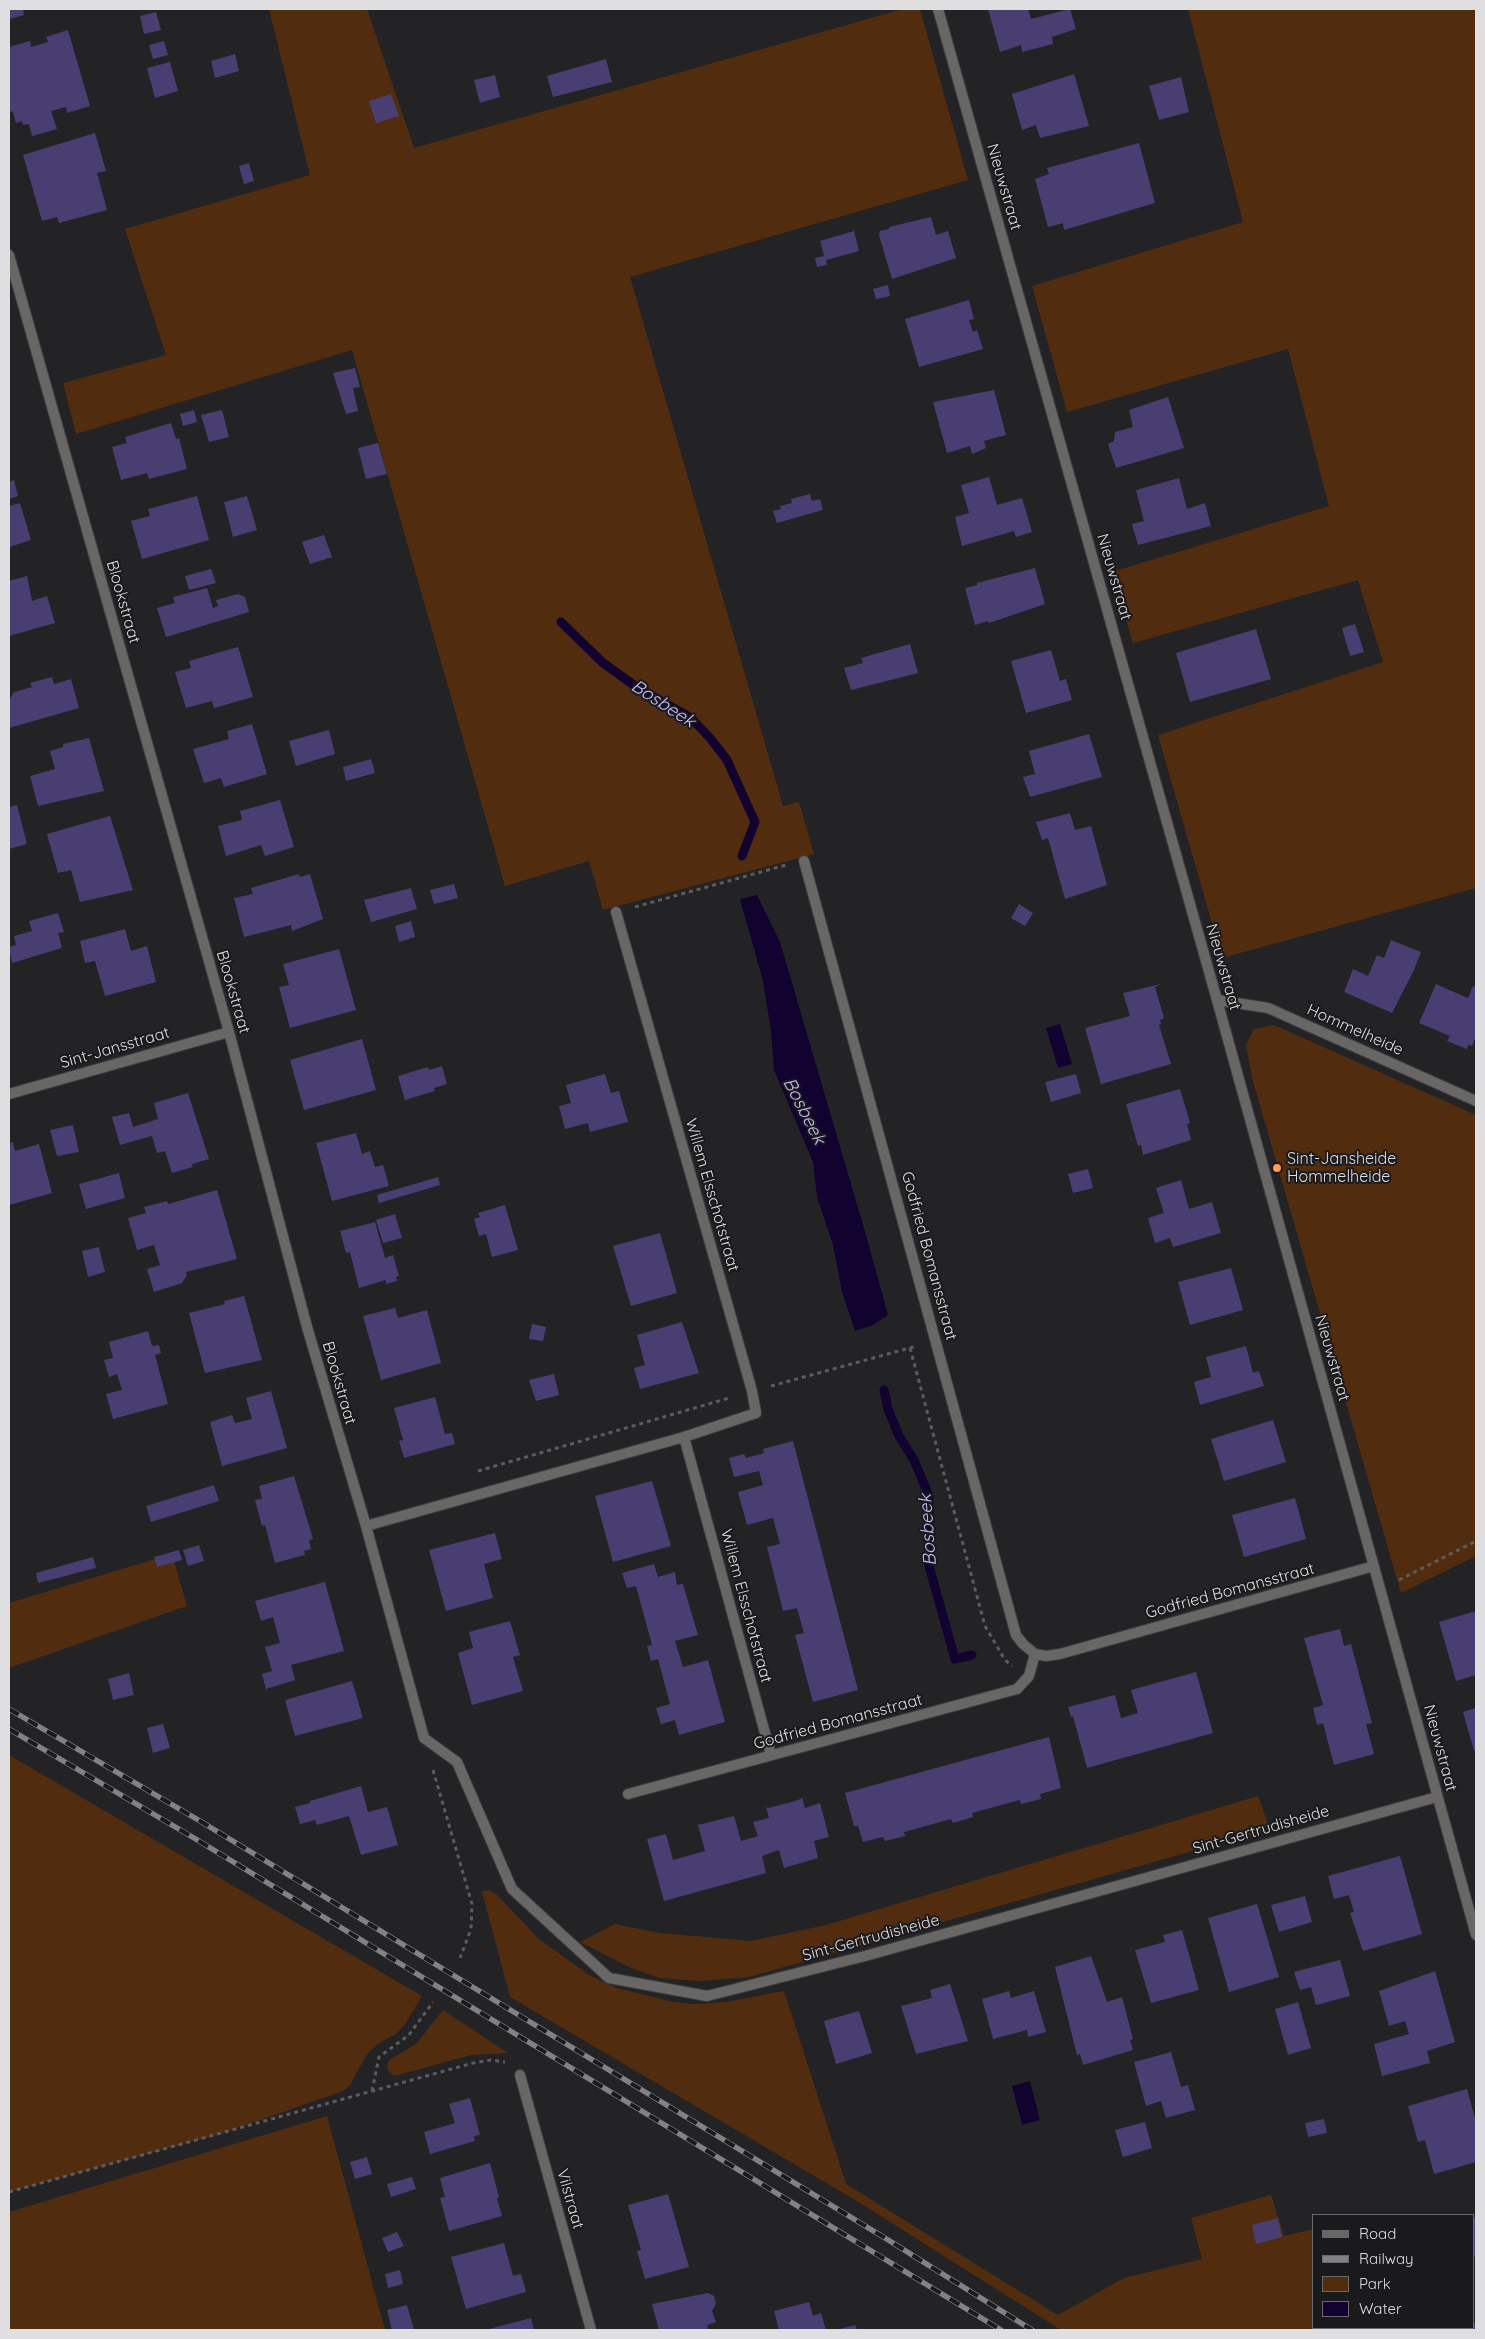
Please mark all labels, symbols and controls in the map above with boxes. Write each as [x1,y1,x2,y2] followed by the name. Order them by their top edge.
[983,142,1025,232] street label: Nieuwstraat
[1093,532,1135,622] street label: Nieuwstraat
[102,558,144,646] street label: Blookstraat
[627,675,699,733] water label: Bosbeek
[1202,922,1244,1012] street label: Nieuwstraat
[212,948,254,1036] street label: Blookstraat
[1304,1000,1406,1060] street label: Hommelheide
[58,1023,172,1073] street label: Sint-Jansstraat
[778,1074,830,1148] water label: Bosbeek
[681,1116,743,1274] street label: Willem Elsschotstraat
[1287,1149,1396,1187] place label: Sint-Jansheide Hommelheide
[1271,1162,1283,1174] marker: Sint-Jansheide Hommelheide
[897,1170,961,1342] street label: Godfried Bomansstraat
[1311,1313,1353,1403] street label: Nieuwstraat
[318,1339,360,1427] street label: Blookstraat
[915,1493,941,1567] water label: Bosbeek
[716,1527,776,1685] street label: Willem Elsschotstraat
[1144,1559,1316,1623] street label: Godfried Bomansstraat
[752,1690,924,1754] street label: Godfried Bomansstraat
[1419,1703,1461,1793] street label: Nieuwstraat
[1190,1801,1332,1859] street label: Sint-Gertrudisheide
[800,1910,942,1966] street label: Sint-Gertrudisheide
[552,2167,588,2231] street label: Vilstraat
[1312,2214,1475,2329] legend
[1359,2224,1396,2243] text: Road
[1359,2249,1414,2268] text: Railway
[1359,2274,1391,2293] text: Park
[1359,2299,1402,2318] text: Water

